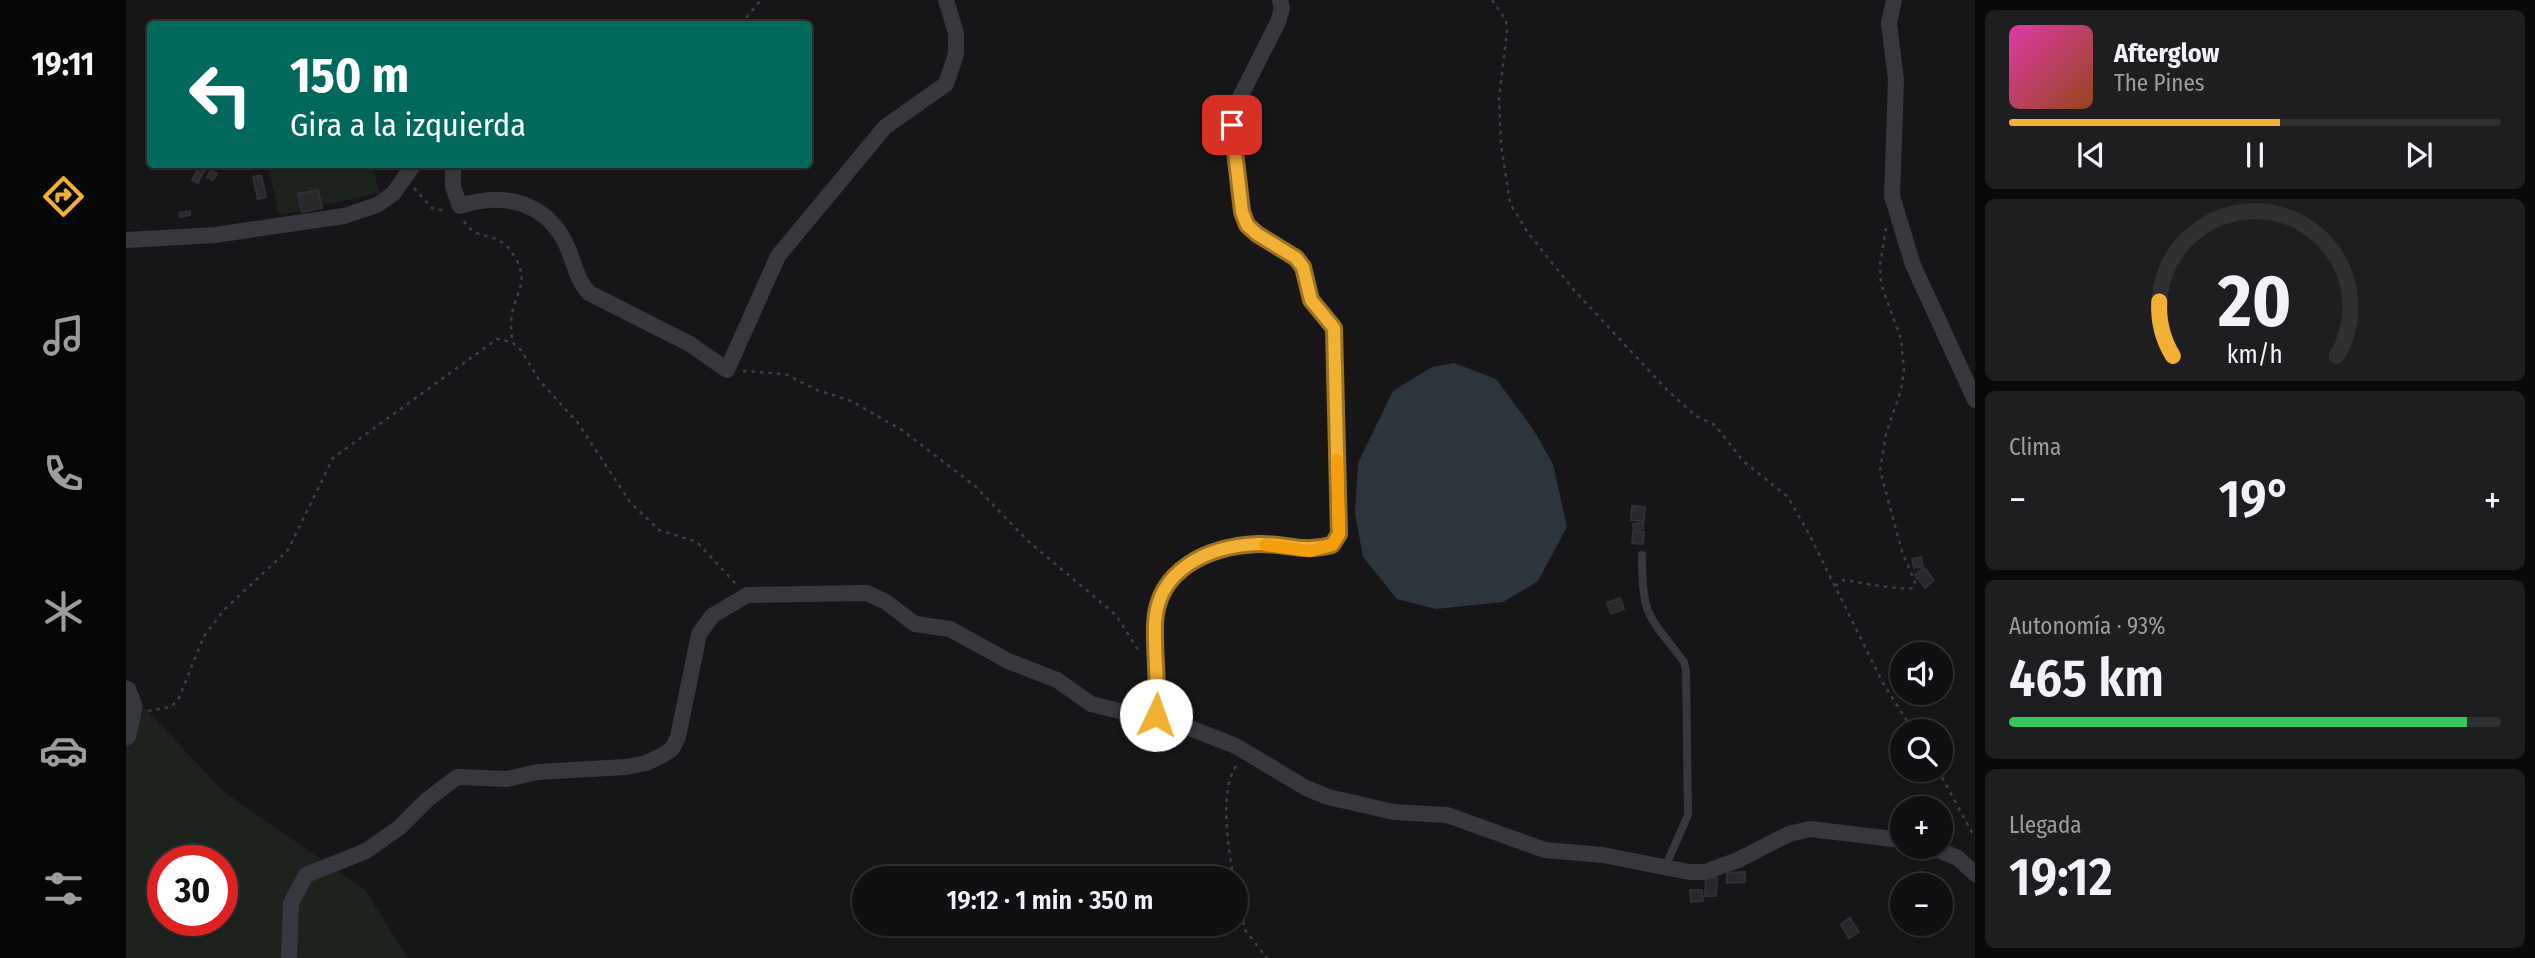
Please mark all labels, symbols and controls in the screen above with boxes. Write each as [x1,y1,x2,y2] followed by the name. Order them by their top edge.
[2114,38,2219,69] text: Afterglow
[32,45,94,83] text: 19:11
[290,46,409,105] text: 150 m
[175,49,266,140] icon: left
[2114,69,2205,97] text: The Pines
[1202,95,1262,155] pin
[290,106,526,144] text: Gira a la izquierda
[1213,106,1251,144] icon: arrive
[2072,136,2110,174] icon: previous
[2236,136,2274,174] icon: pause
[2400,136,2438,174] icon: next
[39,172,88,221] icon: directions
[2217,258,2292,345] text: 20
[39,311,88,360] icon: music
[2227,340,2283,370] text: km/h
[2009,433,2061,461] text: Clima
[39,449,88,498] icon: phone
[2219,468,2291,531] text: 19°
[2009,477,2026,523] text: −
[2484,477,2501,523] text: +
[39,587,88,636] icon: climate
[2009,612,2165,640] text: Autonomía · 93%
[1890,642,1953,936] map controls
[1890,642,1953,705] button: sound
[2009,647,2164,710] text: 465 km
[1119,678,1193,752] position arrow
[1890,719,1953,782] button: search
[39,726,88,775] icon: car
[1890,796,1953,859] button: +
[2009,811,2081,839] text: Llegada
[147,845,238,936] speed limit sign: 30
[2009,846,2113,909] text: 19:12
[39,864,88,913] icon: filters
[1890,873,1953,936] button: −
[947,885,1153,916] text: 19:12 · 1 min · 350 m

